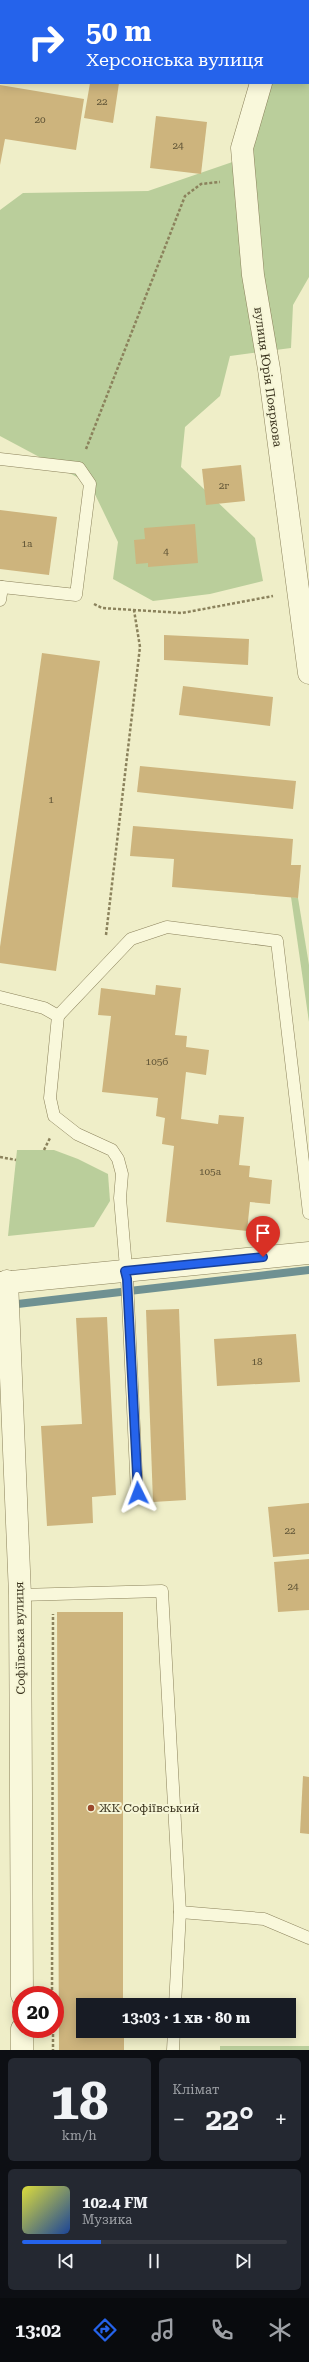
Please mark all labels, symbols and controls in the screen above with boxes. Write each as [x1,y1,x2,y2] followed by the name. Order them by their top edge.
[86,15,151,48] text: 50 m
[20,16,72,68] icon: right
[86,49,264,70] text: Херсонська вулиця
[96,96,108,107] house number: 22
[34,114,46,125] house number: 20
[172,140,184,151] house number: 24
[251,306,285,448] street label: вулиця Юрія Пояркова
[219,480,229,491] house number: 2г
[21,538,33,549] house number: 1а
[163,546,169,557] house number: 4
[48,794,54,805] house number: 1
[146,1056,168,1067] house number: 105б
[199,1166,222,1177] house number: 105а
[246,1216,280,1257] pin
[252,1222,274,1244] icon: arrive
[251,1356,263,1367] house number: 18
[117,1472,159,1514] position arrow
[284,1525,296,1536] house number: 22
[12,1581,28,1695] street label: Софіївська вулиця
[287,1581,299,1592] house number: 24
[99,1801,199,1815] place label: ЖК Софіївський
[86,1803,96,1813] marker: ЖК Софіївський
[12,1986,64,2038] speed limit sign: 20
[122,2009,250,2027] text: 13:03 · 1 хв · 80 m
[50,2071,108,2132] text: 18
[173,2082,219,2097] text: Клімат
[205,2102,254,2137] text: 22°
[173,2107,185,2132] text: −
[275,2107,287,2132] text: +
[62,2128,97,2143] text: km/h
[82,2194,148,2212] text: 102.4 FM
[82,2212,132,2227] text: Музика
[55,2250,77,2272] icon: previous
[143,2250,165,2272] icon: pause
[232,2250,254,2272] icon: next
[91,2316,119,2344] icon: directions
[149,2316,177,2344] icon: music
[208,2316,236,2344] icon: phone
[266,2316,294,2344] icon: climate
[15,2320,61,2341] text: 13:02

